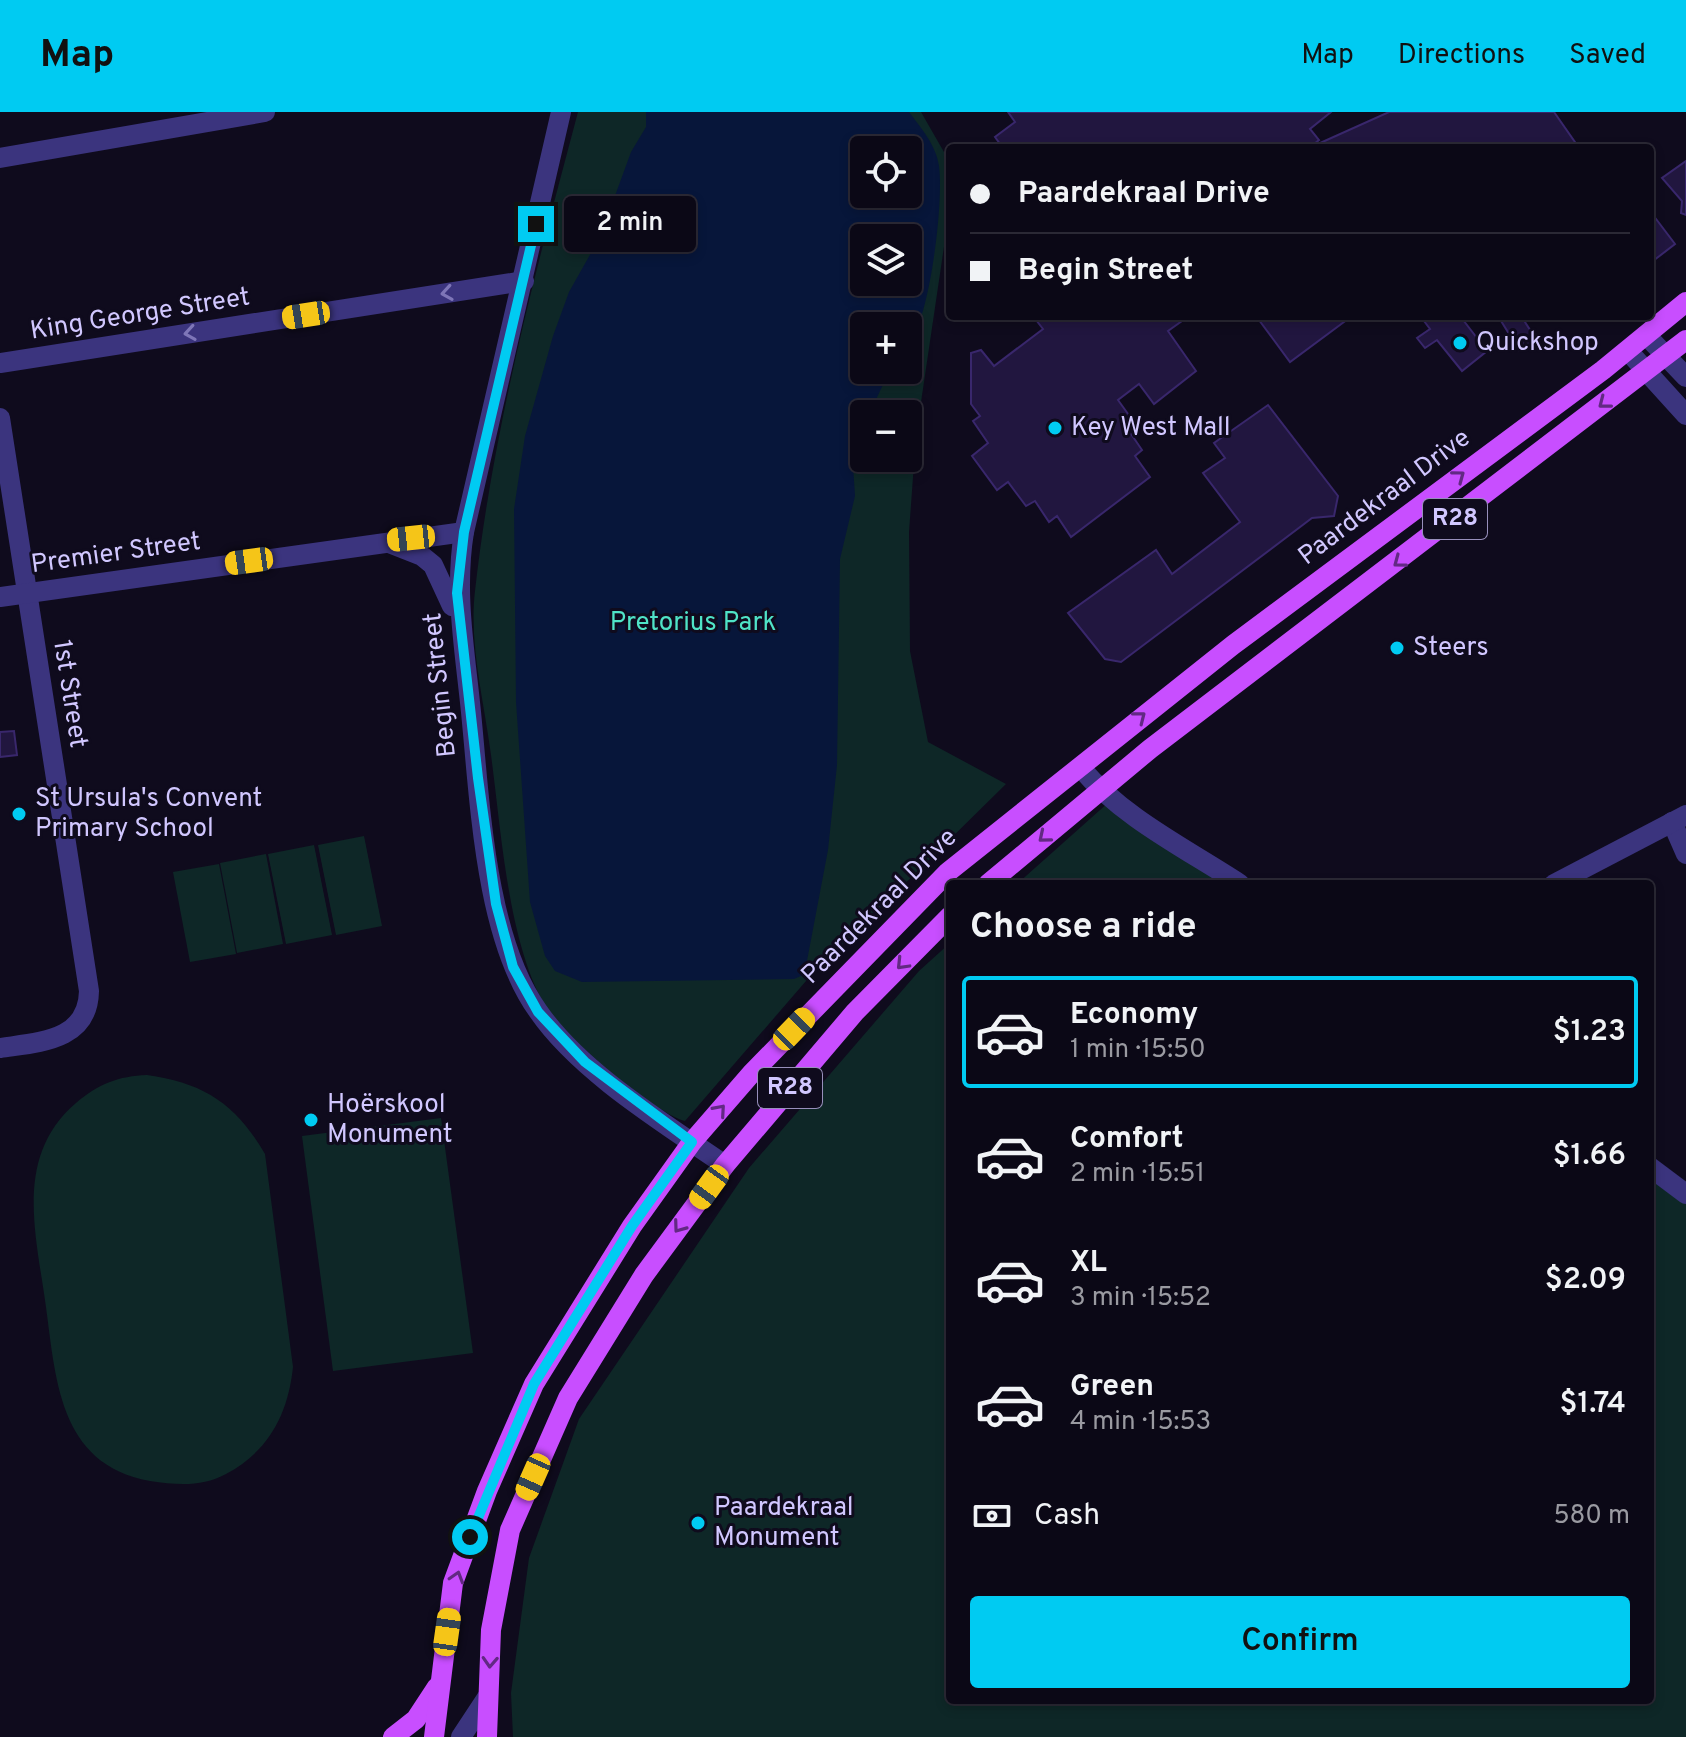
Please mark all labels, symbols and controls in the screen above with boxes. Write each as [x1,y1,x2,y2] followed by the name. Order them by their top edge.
[40,32,114,81] text: Map
[1301,38,1354,74] text: Map
[1398,38,1525,74] text: Directions
[1569,38,1646,74] text: Saved
[850,136,922,472] map controls
[850,136,922,208] button: locate
[1018,176,1270,213] text: Paardekraal Drive
[564,196,696,252] callout: 2 min
[518,206,554,242] route end
[596,207,664,240] text: 2 min
[850,224,922,296] button: layers
[1018,253,1193,290] text: Begin Street
[28,281,252,349] street label: King George Street
[440,284,454,301] one-way arrow
[280,299,332,331] car
[850,312,922,384] button: +
[183,324,197,341] one-way arrow
[1476,327,1599,360] place label: Quickshop
[1451,334,1469,352] marker: Quickshop
[1598,393,1613,407] one-way arrow
[850,400,922,472] button: −
[1071,412,1231,445] place label: Key West Mall
[1046,419,1064,437] marker: Key West Mall
[1292,422,1478,574] street label: Paardekraal Drive
[1450,471,1464,485] one-way arrow
[1423,499,1487,539] road number: R28
[386,524,436,552] car
[29,526,203,582] street label: Premier Street
[224,546,274,576] car
[1393,553,1408,567] one-way arrow
[610,607,776,640] park label: Pretorius Park
[417,611,465,759] street label: Begin Street
[1413,632,1489,665] place label: Steers
[44,638,94,750] street label: 1st Street
[1388,639,1406,657] marker: Steers
[1131,713,1146,727] one-way arrow
[35,783,262,846] place label: St Ursula's Convent Primary School
[10,805,28,823] marker: St Ursula's Convent Primary School
[795,822,965,992] street label: Paardekraal Drive
[1038,827,1053,842] one-way arrow
[970,905,1196,951] text: Choose a ride
[897,955,911,969] one-way arrow
[974,996,1046,1068] icon: car
[1070,997,1198,1034] text: Economy
[769,1003,819,1055] car
[1553,1014,1626,1051] text: $1.23
[1070,1034,1206,1067] text: 1 min · 15:50
[758,1068,822,1108] road number: R28
[327,1089,453,1152] place label: Hoërskool Monument
[710,1104,725,1119] one-way arrow
[302,1111,320,1129] marker: Hoërskool Monument
[974,1120,1046,1192] icon: car
[1070,1121,1183,1158] text: Comfort
[1553,1138,1626,1175] text: $1.66
[1070,1158,1205,1191] text: 2 min · 15:51
[685,1161,733,1213] car
[674,1219,689,1233] one-way arrow
[974,1244,1046,1316] icon: car
[1070,1245,1107,1282] text: XL
[1545,1262,1626,1299] text: $2.09
[1070,1282,1211,1315] text: 3 min · 15:52
[974,1368,1046,1440] icon: car
[1070,1369,1154,1406] text: Green
[1559,1386,1626,1423] text: $1.74
[1070,1406,1211,1439] text: 4 min · 15:53
[512,1450,554,1504] car
[714,1492,854,1555] place label: Paardekraal Monument
[970,1494,1014,1538] icon: cash
[1034,1498,1100,1535] text: Cash
[1553,1500,1630,1533] text: 580 m
[689,1514,707,1532] marker: Paardekraal Monument
[452,1519,488,1555] route start
[448,1570,464,1584] one-way arrow
[970,1596,1630,1688] button: Confirm
[432,1607,462,1657] car
[481,1656,498,1669] one-way arrow

